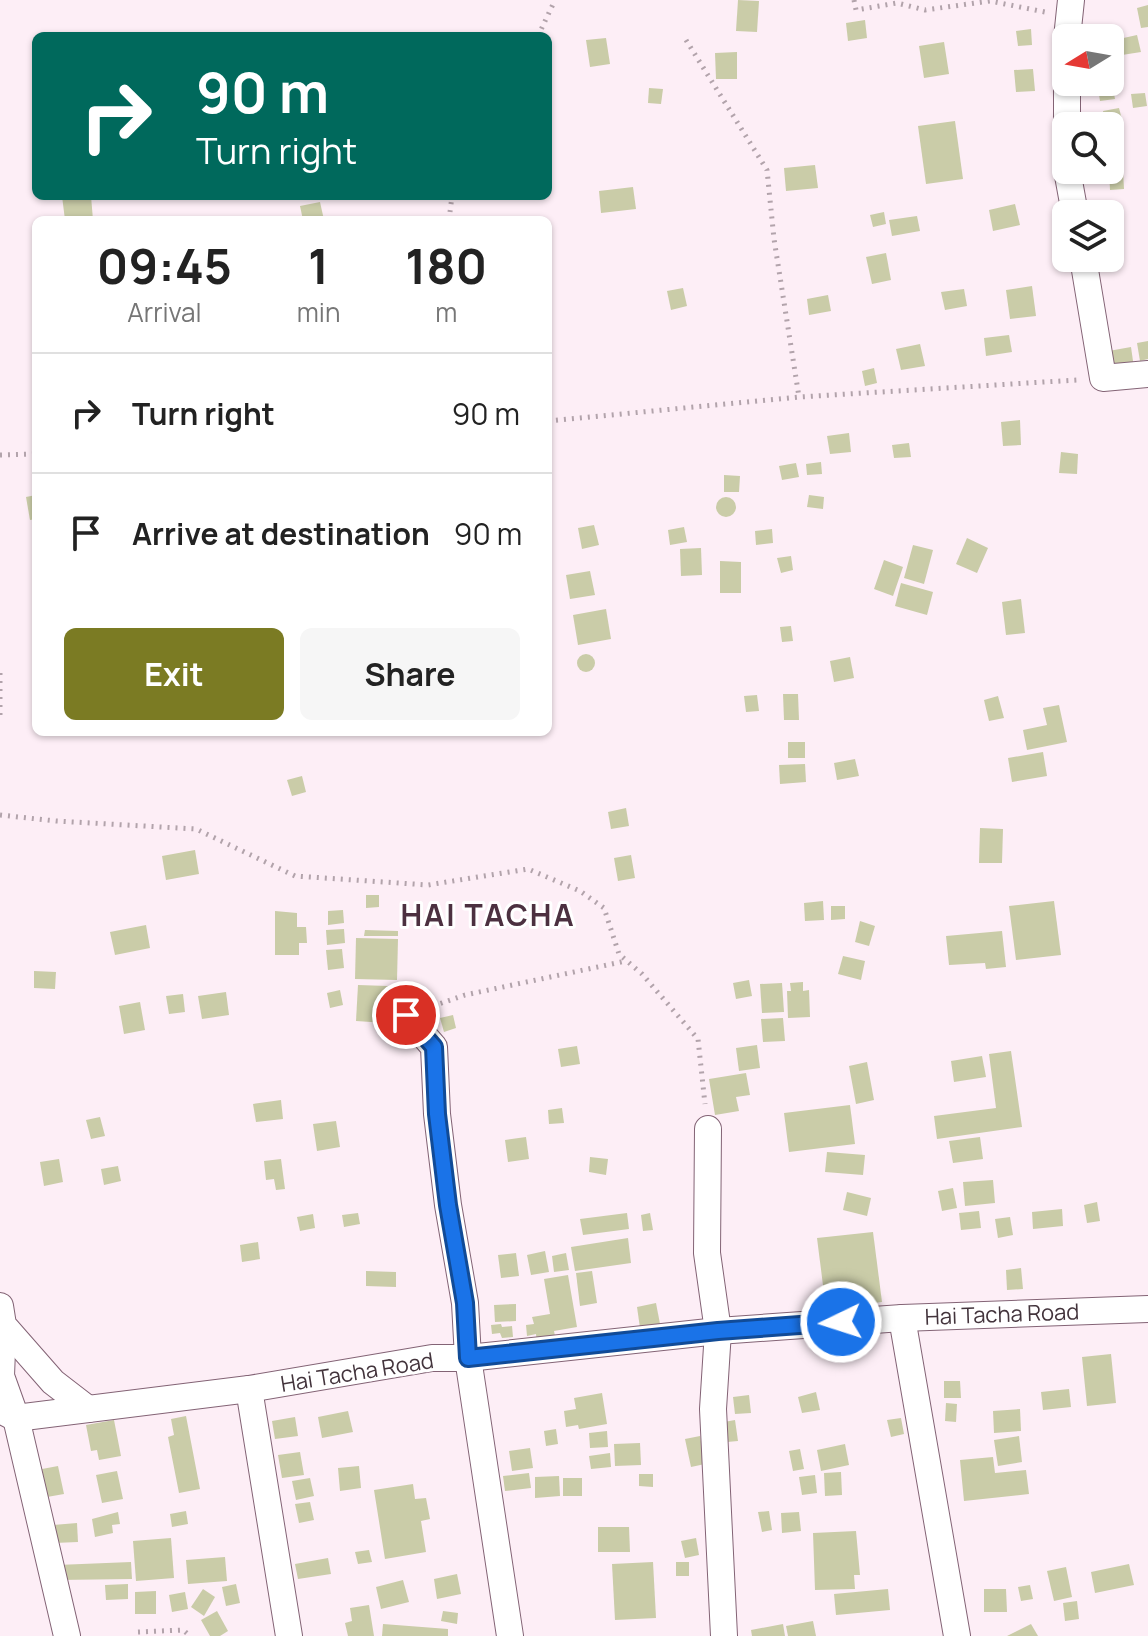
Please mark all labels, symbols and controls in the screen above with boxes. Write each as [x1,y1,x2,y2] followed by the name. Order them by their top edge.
[1052,24,1124,96] north arrow
[1052,24,1124,272] map controls
[196,53,329,130] text: 90 m
[64,64,168,168] icon: right
[1052,112,1124,184] button: search
[196,126,357,175] text: Turn right
[1052,200,1124,272] button: layers
[97,233,232,298] text: 09:45
[308,233,329,298] text: 1
[405,233,487,298] text: 180
[127,294,202,330] text: Arrival
[297,294,340,330] text: min
[435,294,457,330] text: m
[64,391,108,435] icon: right
[132,393,275,434] text: Turn right
[452,393,520,434] text: 90 m
[64,511,108,555] icon: arrive
[132,513,430,554] text: Arrive at destination
[454,513,522,554] text: 90 m
[64,628,284,720] button: Exit
[300,628,520,720] button: Share
[400,894,576,935] district label: HAI TACHA
[372,981,440,1049] pin
[384,993,428,1037] icon: arrive
[799,1280,883,1364] position arrow
[924,1296,1080,1332] street label: Hai Tacha Road
[278,1345,436,1399] street label: Hai Tacha Road

